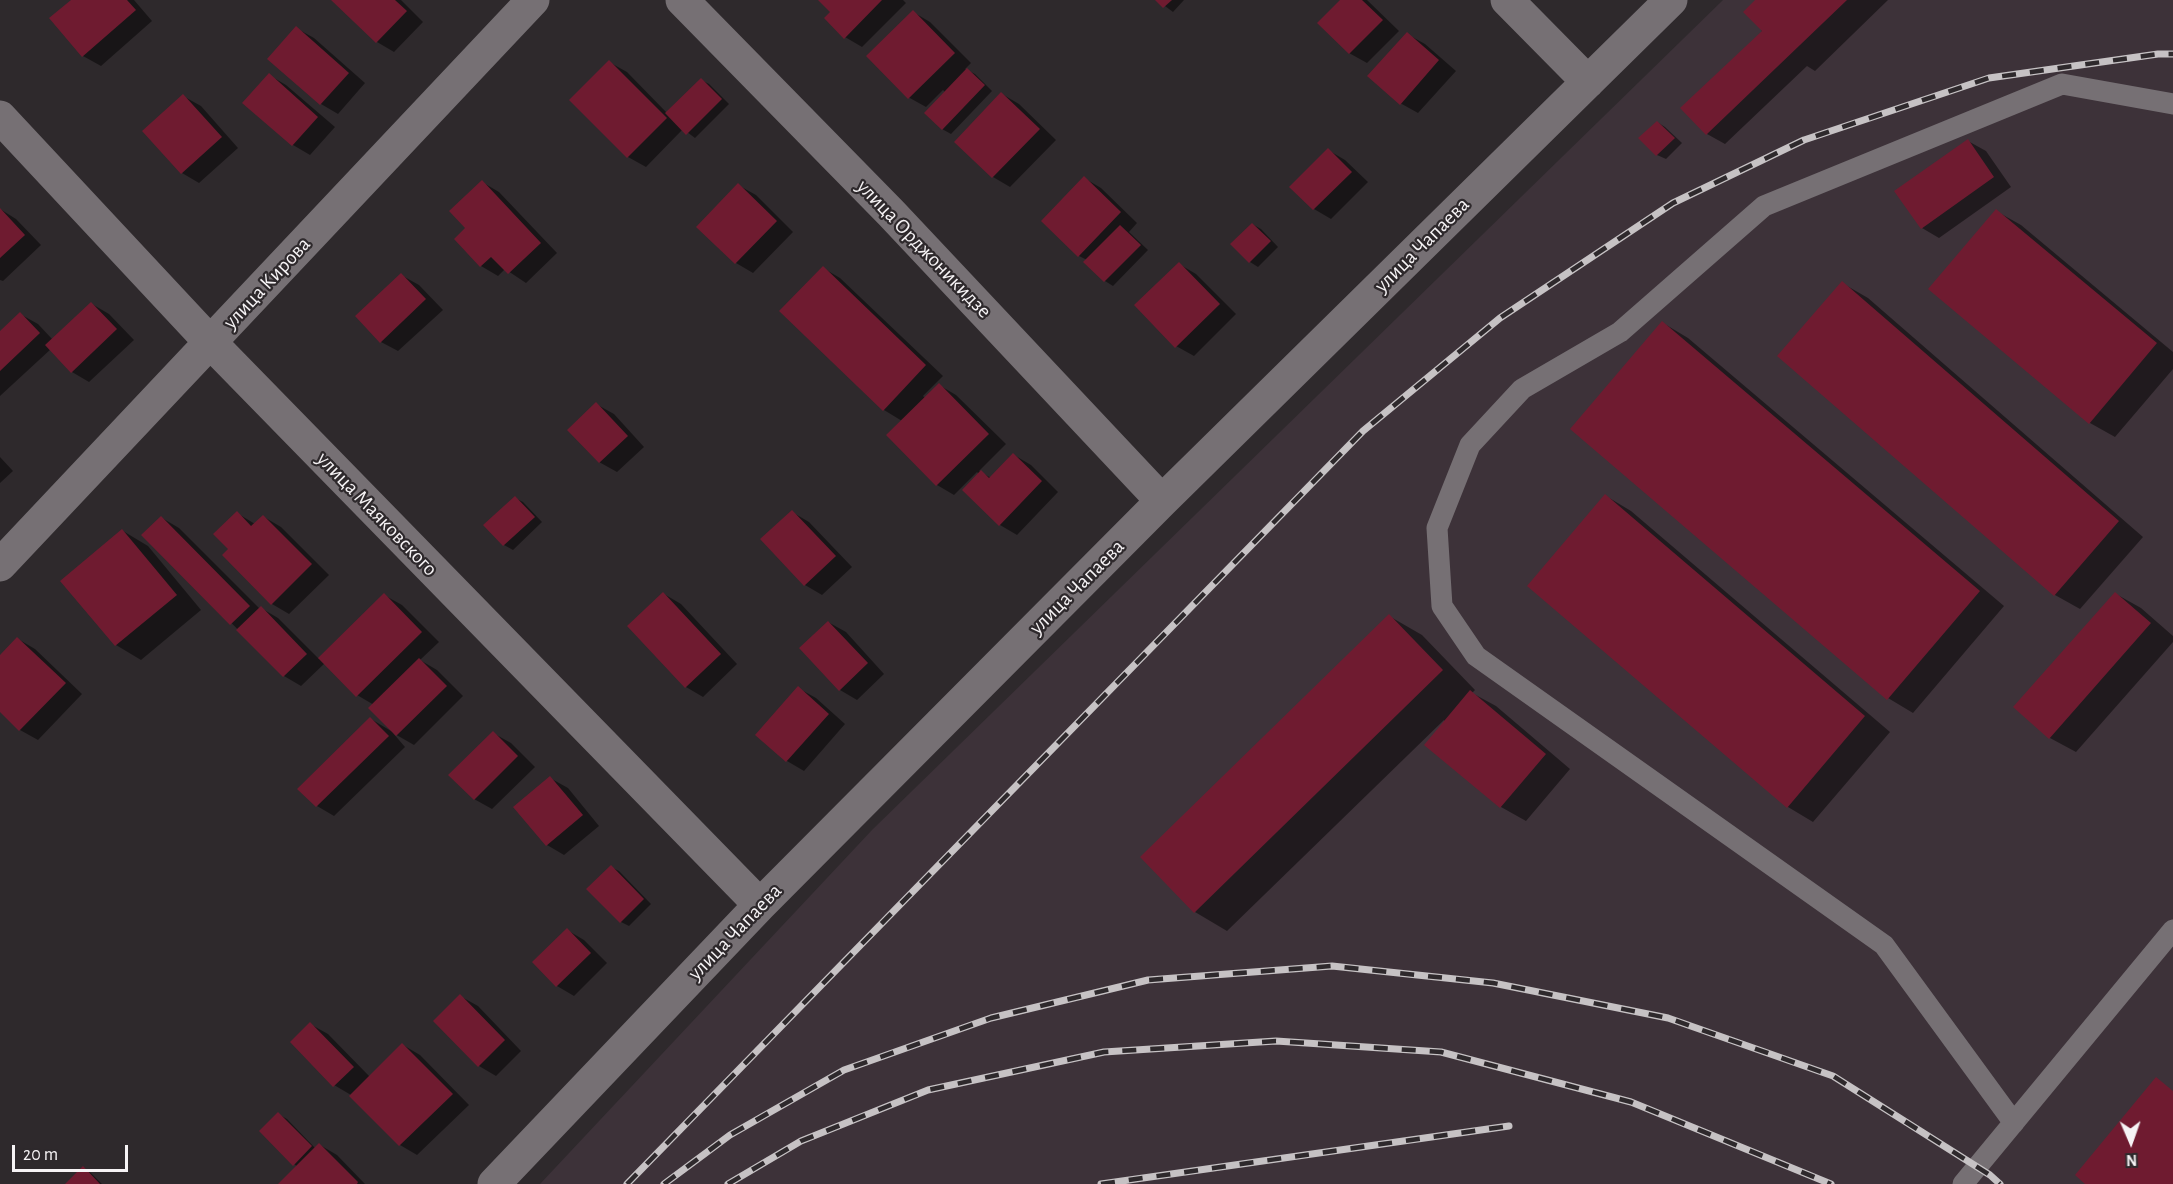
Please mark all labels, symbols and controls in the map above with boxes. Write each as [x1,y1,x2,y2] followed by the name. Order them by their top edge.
[851,174,997,324] street label: улица Орджоникидзе
[1369,192,1475,298] street label: улица Чапаева
[218,232,316,334] street label: улица Кирова
[311,447,443,581] street label: улица Маяковского
[1024,534,1130,640] street label: улица Чапаева
[683,879,787,985] street label: улица Чапаева
[2101,1112,2161,1172] north arrow
[15,1133,130,1171] scale bar
[23,1146,58,1164] text: 20 m
[2126,1152,2137,1168] text: N

